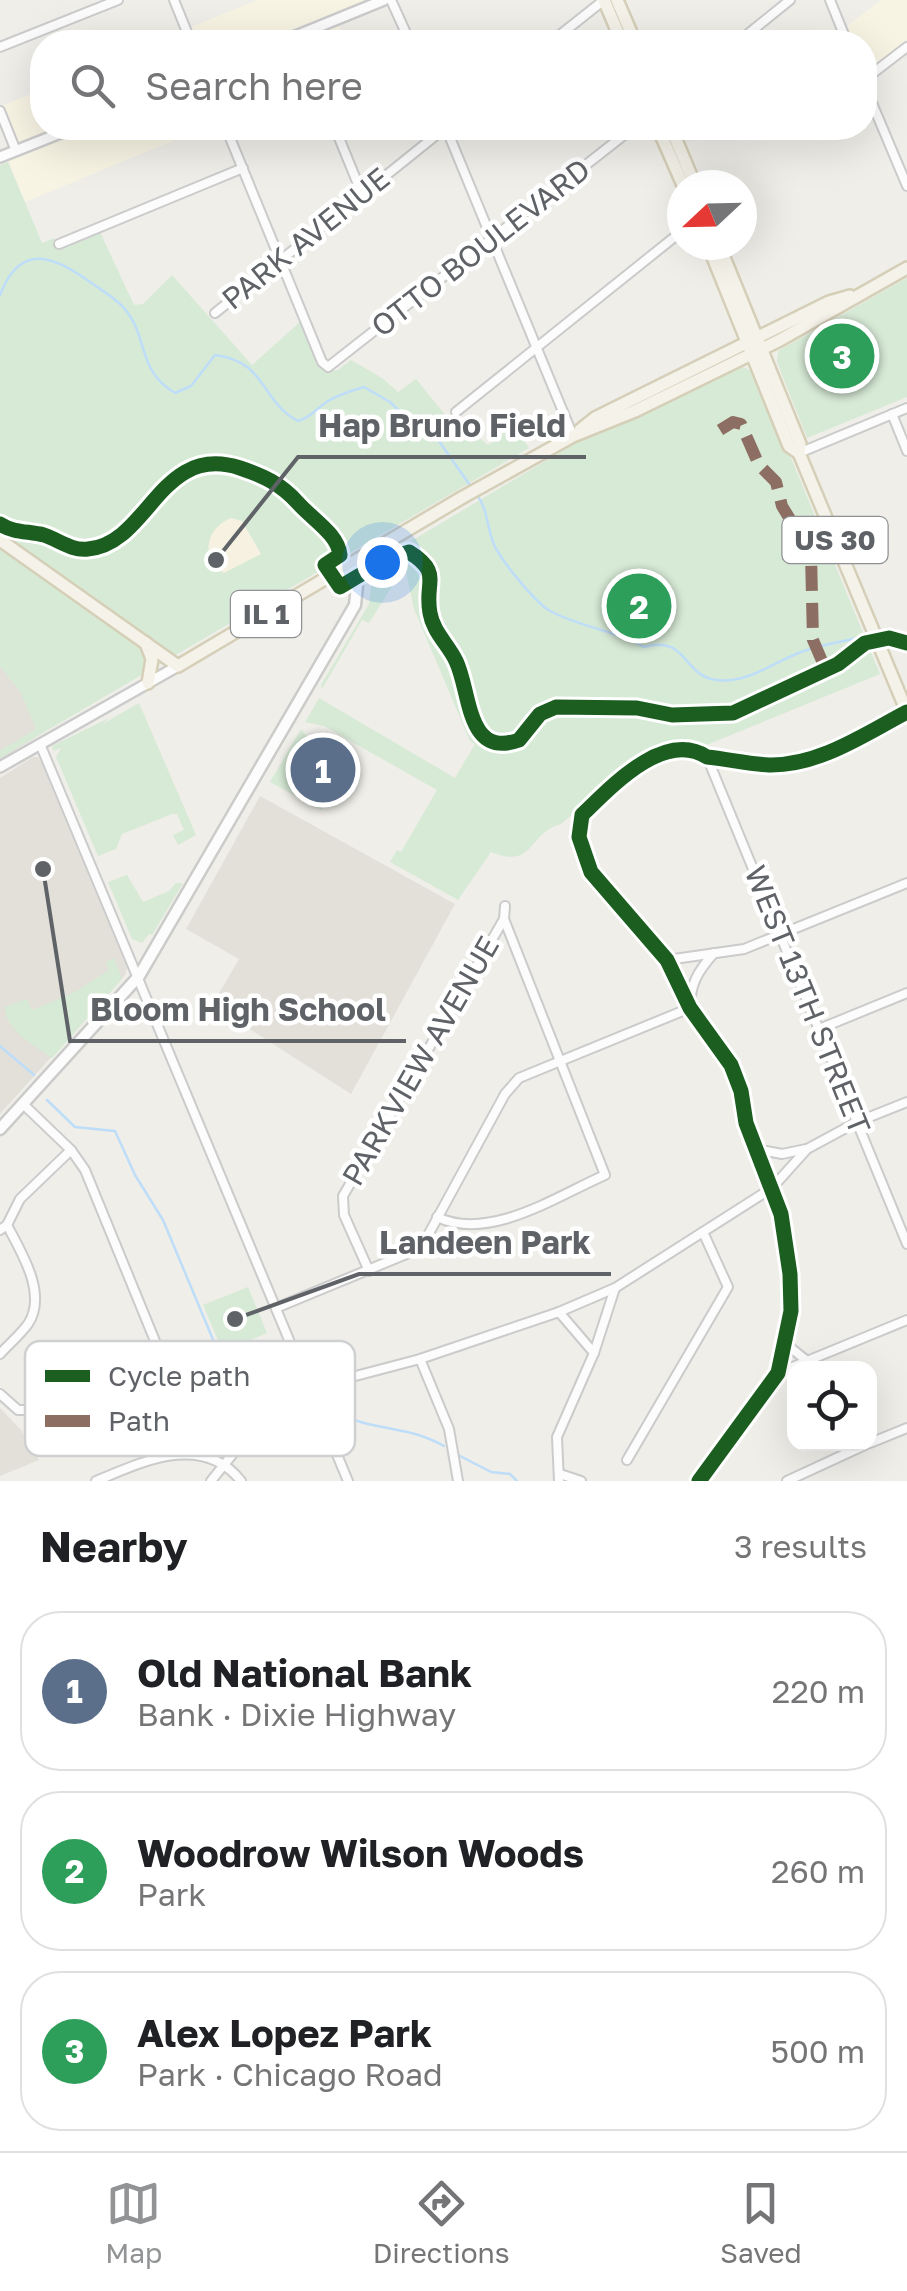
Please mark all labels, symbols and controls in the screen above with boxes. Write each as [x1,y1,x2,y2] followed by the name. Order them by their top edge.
[30,30,877,140] search box
[65,58,120,113] icon: search
[145,63,363,108] text: Search here
[364,151,597,344] street label: OTTO BOULEVARD
[214,160,396,317] street label: PARK AVENUE
[667,170,757,260] north arrow
[810,318,874,394] pin: 3
[298,395,586,457] callout: Hap Bruno Field
[318,406,566,444] text: Hap Bruno Field
[782,517,888,563] road number: US 30
[357,537,408,588] your location
[606,568,672,644] pin: 2
[231,591,301,637] road number: IL 1
[290,732,356,808] pin: 1
[738,860,878,1139] street label: WEST 13TH STREET
[334,930,506,1191] street label: PARKVIEW AVENUE
[70,979,406,1041] callout: Bloom High School
[90,990,386,1028] text: Bloom High School
[359,1212,611,1274] callout: Landeen Park
[379,1223,591,1261] text: Landeen Park
[25,1341,355,1456] legend
[108,1359,251,1392] text: Cycle path
[787,1361,877,1451] map controls
[787,1361,877,1451] button: locate
[108,1404,170,1437] text: Path
[40,1521,188,1571] text: Nearby
[734,1527,867,1565] text: 3 results
[137,1650,472,1695] text: Old National Bank
[66,1672,83,1710] text: 1
[772,1672,865,1710] text: 220 m
[137,1695,456,1733] text: Bank · Dixie Highway
[137,1830,584,1875] text: Woodrow Wilson Woods
[65,1852,84,1890] text: 2
[771,1852,865,1890] text: 260 m
[137,1875,206,1913] text: Park
[137,2010,432,2055] text: Alex Lopez Park
[65,2032,84,2070] text: 3
[770,2032,865,2070] text: 500 m
[137,2055,443,2093] text: Park · Chicago Road
[105,2176,162,2269] tab: Map
[373,2176,510,2269] tab: Directions
[720,2176,802,2269] tab: Saved

